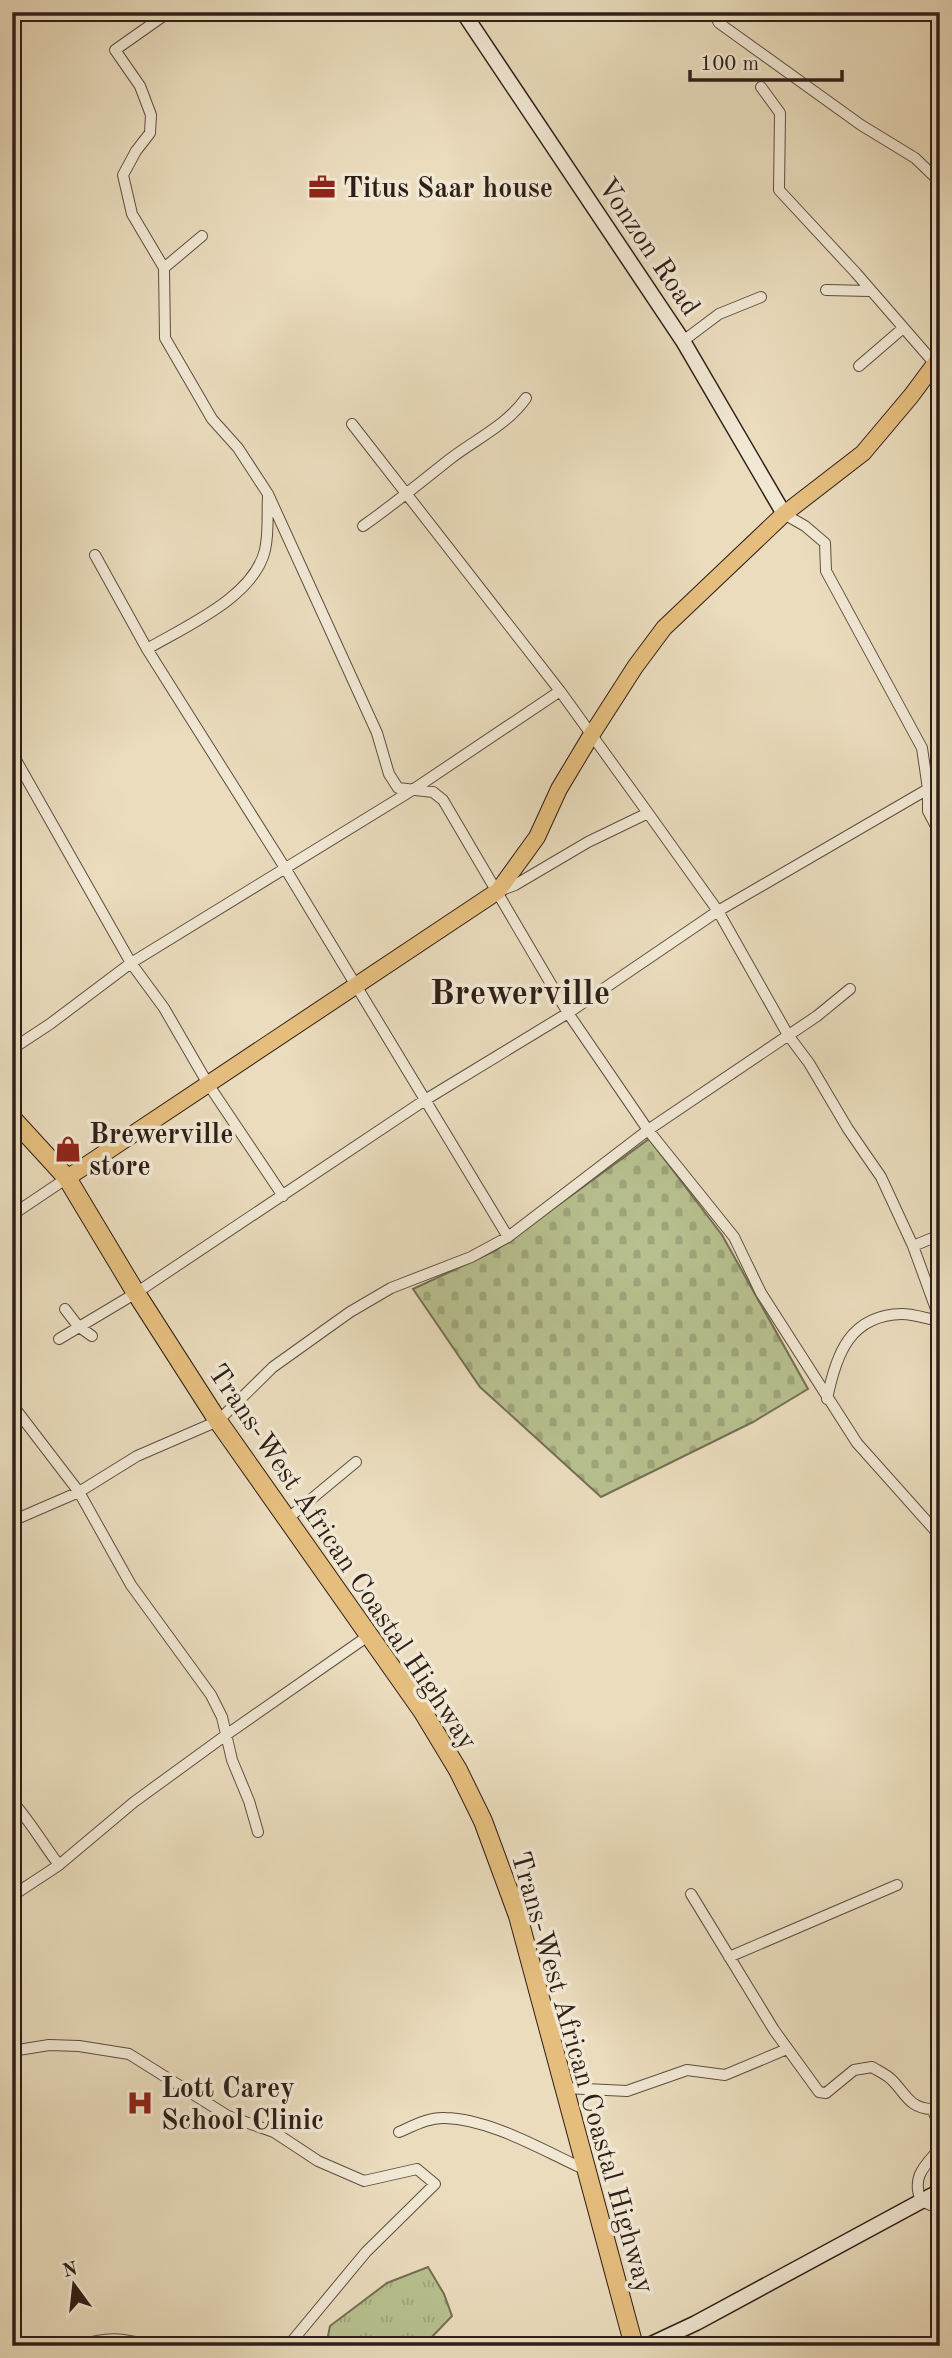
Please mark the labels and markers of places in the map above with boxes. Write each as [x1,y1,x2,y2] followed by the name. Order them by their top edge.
[307,172,337,202] office icon: Titus Saar house
[343,176,553,204] place label: Titus Saar house
[89,1122,233,1182] place label: Brewerville store
[53,1134,83,1164] shop icon: Brewerville store
[161,2076,324,2136] place label: Lott Carey School Clinic
[125,2088,155,2118] hospital icon: Lott Carey School Clinic

